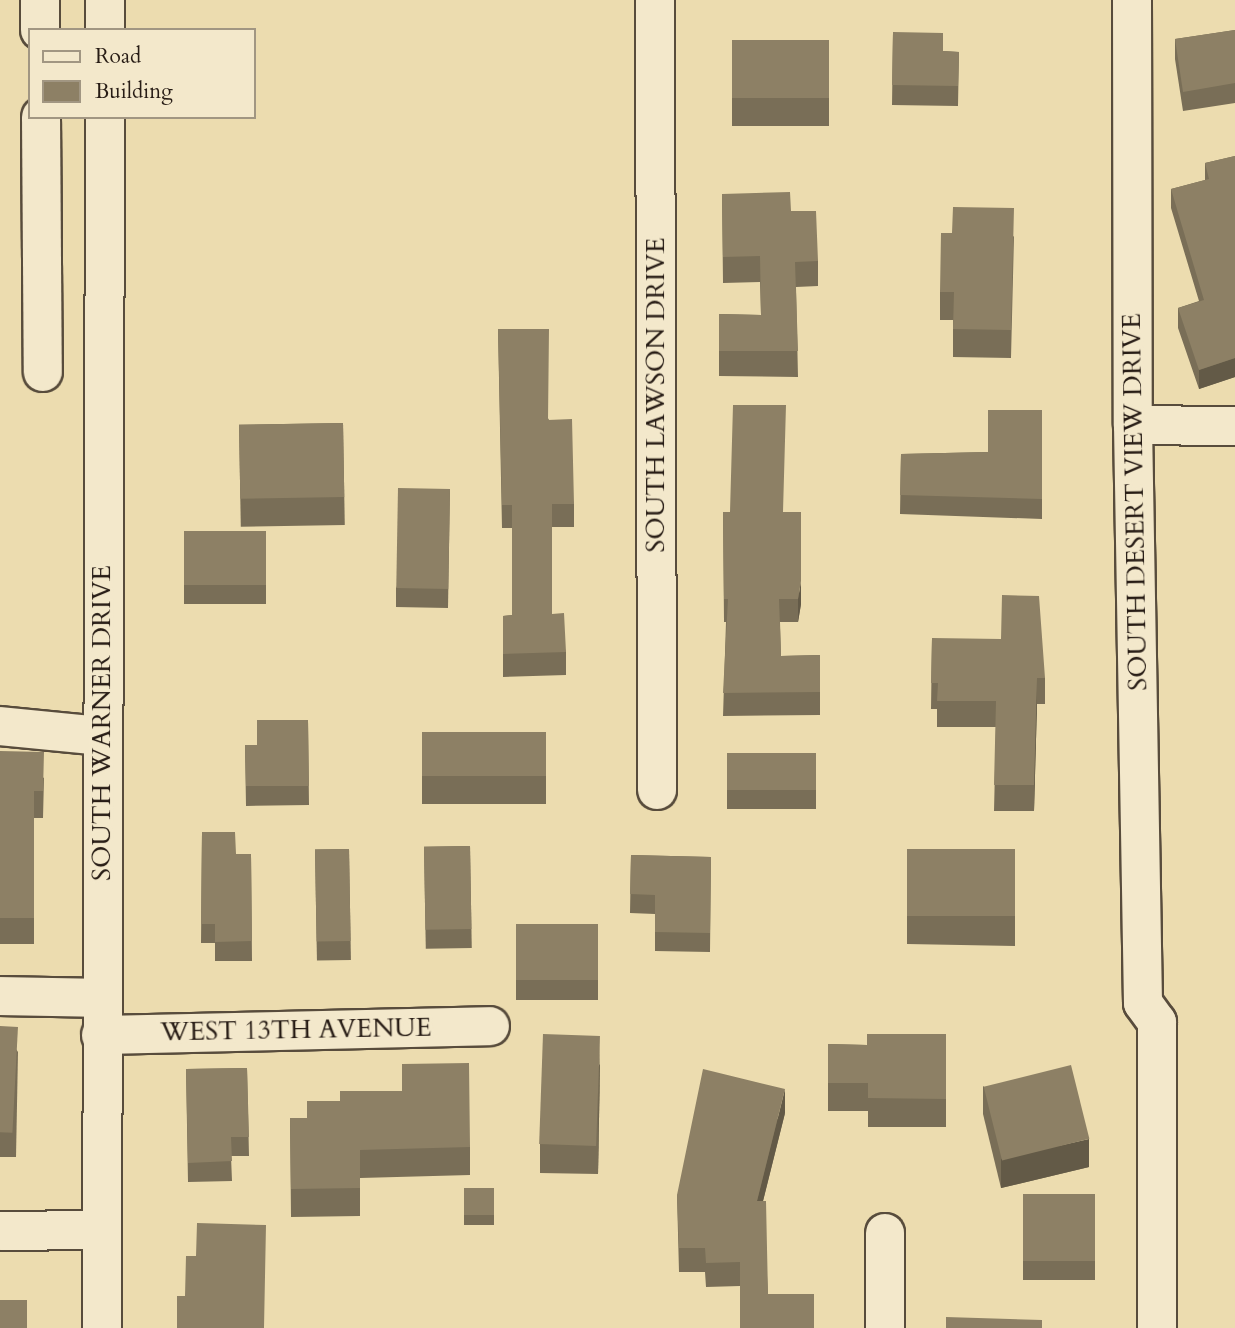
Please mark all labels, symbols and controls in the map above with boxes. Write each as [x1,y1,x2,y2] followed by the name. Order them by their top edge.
[28,28,256,119] legend
[95,42,141,71] text: Road
[95,77,173,106] text: Building
[640,237,672,553] street label: SOUTH LAWSON DRIVE
[1116,313,1154,691] street label: SOUTH DESERT VIEW DRIVE
[86,565,118,881] street label: SOUTH WARNER DRIVE
[160,1012,432,1048] street label: WEST 13TH AVENUE

